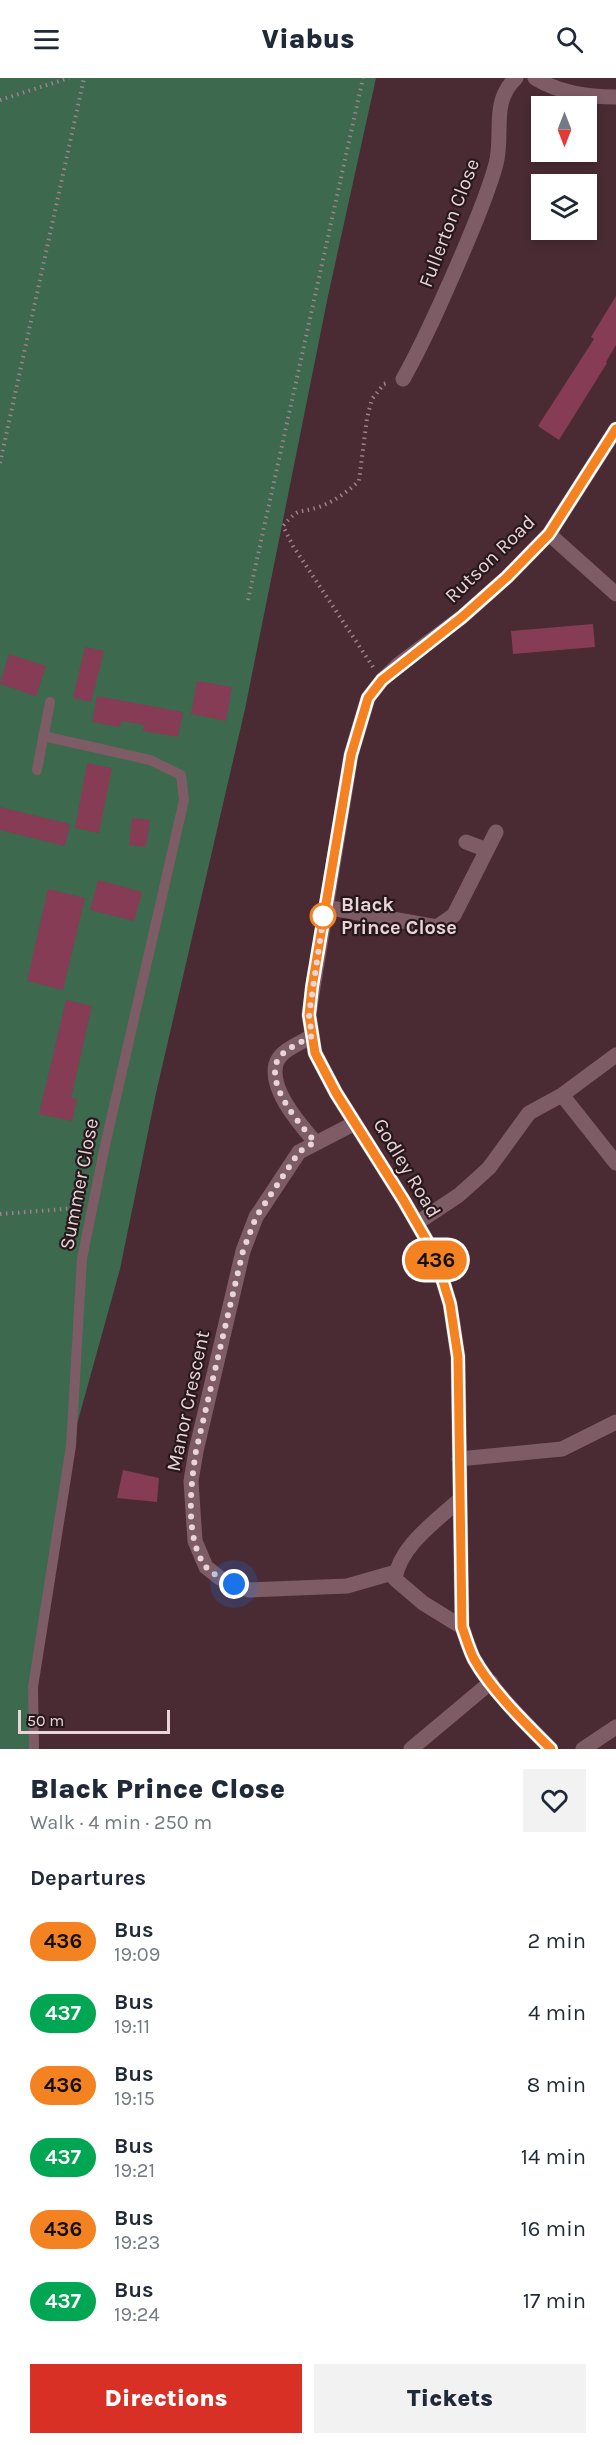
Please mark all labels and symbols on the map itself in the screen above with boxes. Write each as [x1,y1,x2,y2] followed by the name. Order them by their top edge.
[531,96,597,162] north arrow
[414,156,484,290] street label: Fullerton Close
[440,510,540,608] street label: Rutson Road
[341,893,457,939] place label: Black Prince Close
[310,903,336,929] marker: Black Prince Close
[368,1114,446,1222] street label: Godley Road
[55,1116,103,1252] street label: Summer Close
[402,1240,470,1280] line badge: 436
[162,1328,214,1474] street label: Manor Crescent
[219,1569,249,1599] your location
[18,1707,170,1734] scale bar

